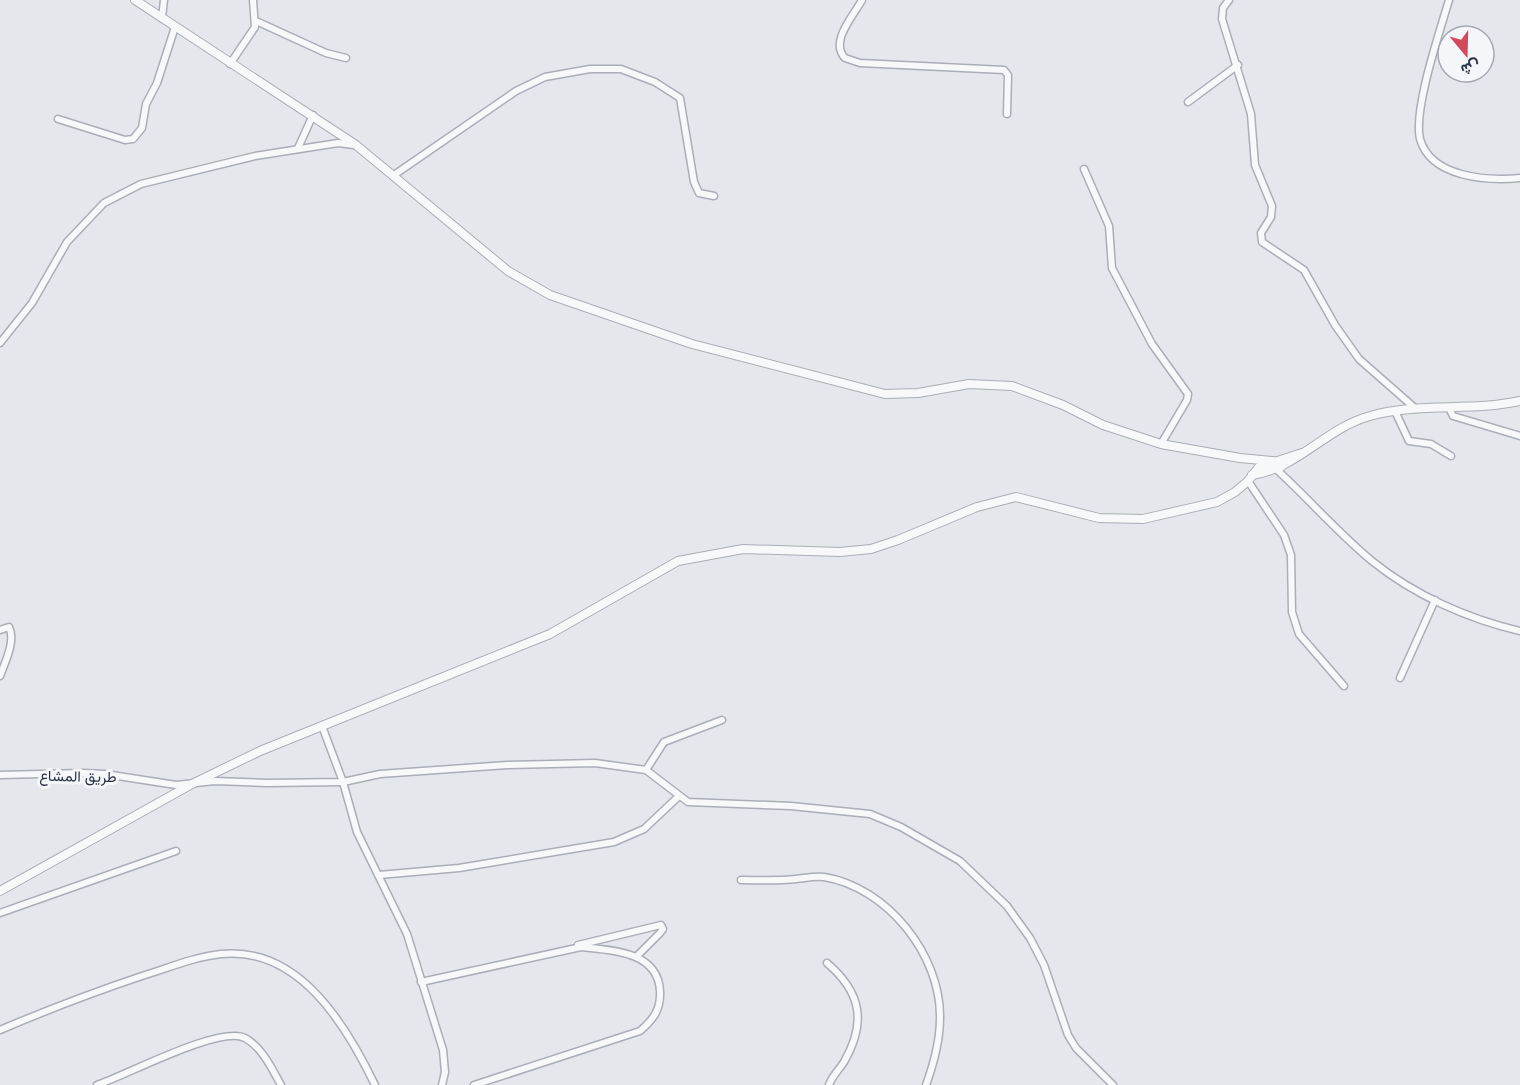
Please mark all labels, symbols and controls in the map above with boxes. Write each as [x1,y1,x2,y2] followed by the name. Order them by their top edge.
[1436,24,1496,84] north arrow
[1459,56,1483,81] text: ش
[39,766,117,788] street label: طريق المشاع

